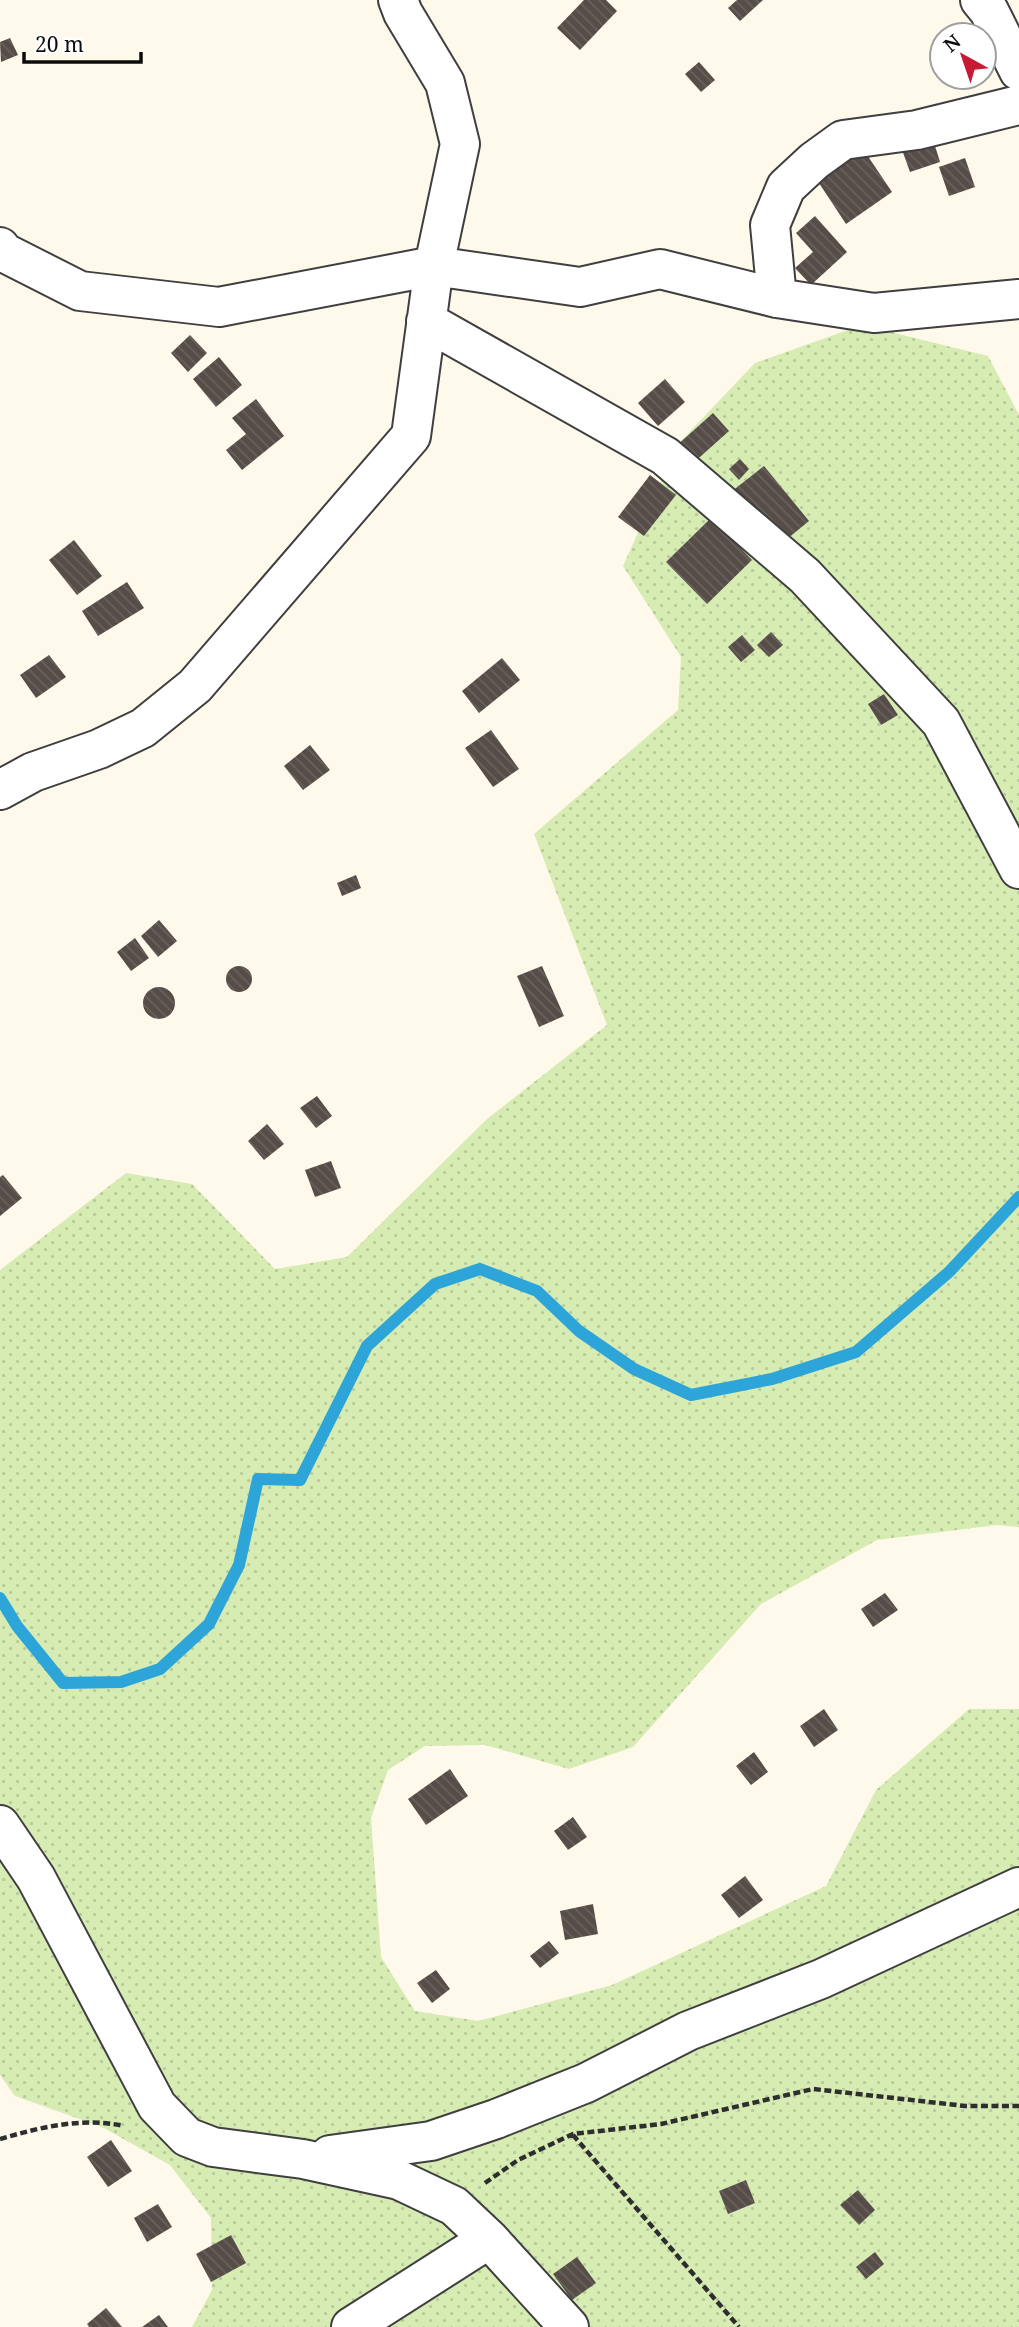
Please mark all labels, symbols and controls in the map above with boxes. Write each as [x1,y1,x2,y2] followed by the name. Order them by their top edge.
[24,21,142,65] scale bar
[928,21,998,91] north arrow
[938,28,966,58] text: N
[35,30,84,58] text: 20 m

